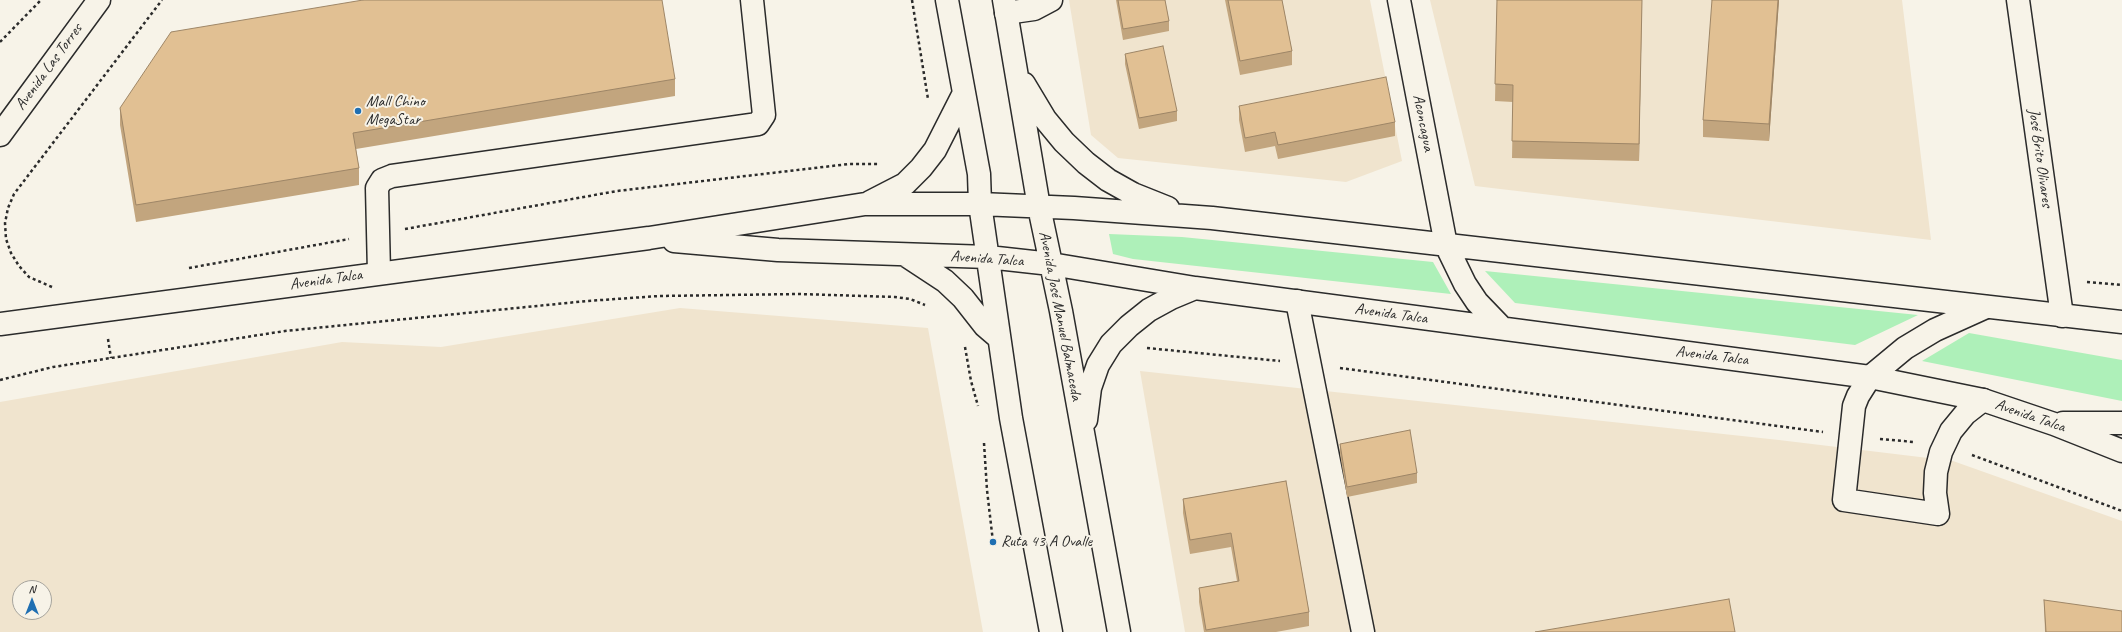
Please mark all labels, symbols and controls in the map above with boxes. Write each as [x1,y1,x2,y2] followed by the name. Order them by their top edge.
[11,20,87,114] street label: Avenida Las Torres
[366,92,425,130] place label: Mall Chino MegaStar
[1408,93,1438,153] street label: Aconcagua
[353,106,363,116] marker: Mall Chino MegaStar
[2024,108,2056,208] street label: José Brito Olivares
[1034,230,1086,402] street label: Avenida José Manuel Balmaceda
[950,247,1024,271] street label: Avenida Talca
[289,265,363,295] street label: Avenida Talca
[1354,299,1428,329] street label: Avenida Talca
[1675,342,1749,370] street label: Avenida Talca
[1992,395,2068,437] street label: Avenida Talca
[1001,532,1092,552] place label: Ruta 43 A Ovalle
[988,537,998,547] marker: Ruta 43 A Ovalle
[12,580,52,620] north arrow
[29,582,35,596] text: N

